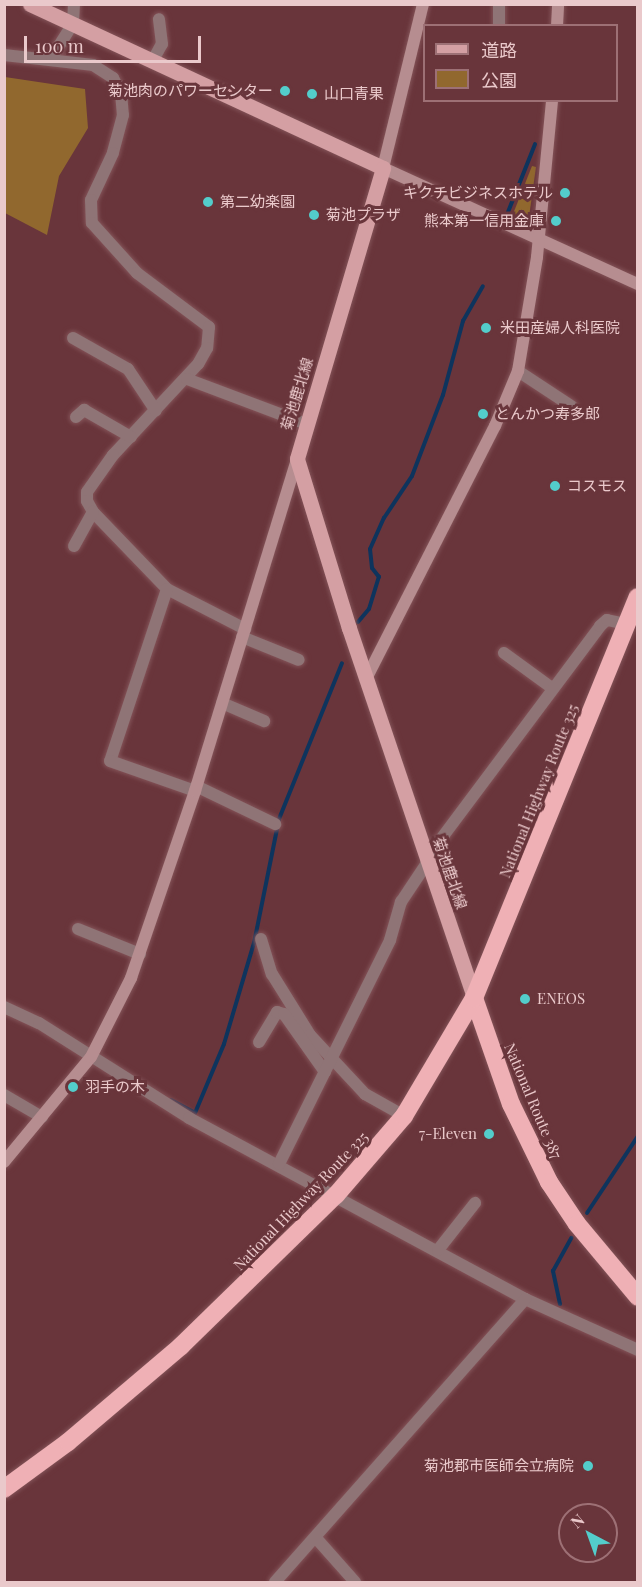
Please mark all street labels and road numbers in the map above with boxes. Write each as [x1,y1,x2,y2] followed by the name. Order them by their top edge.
[277,356,317,432] street label: 菊池鹿北線
[496,701,582,881] street label: National Highway Route 325
[429,835,471,911] street label: 菊池鹿北線
[500,1040,566,1162] street label: National Route 387
[230,1128,372,1274] street label: National Highway Route 325

